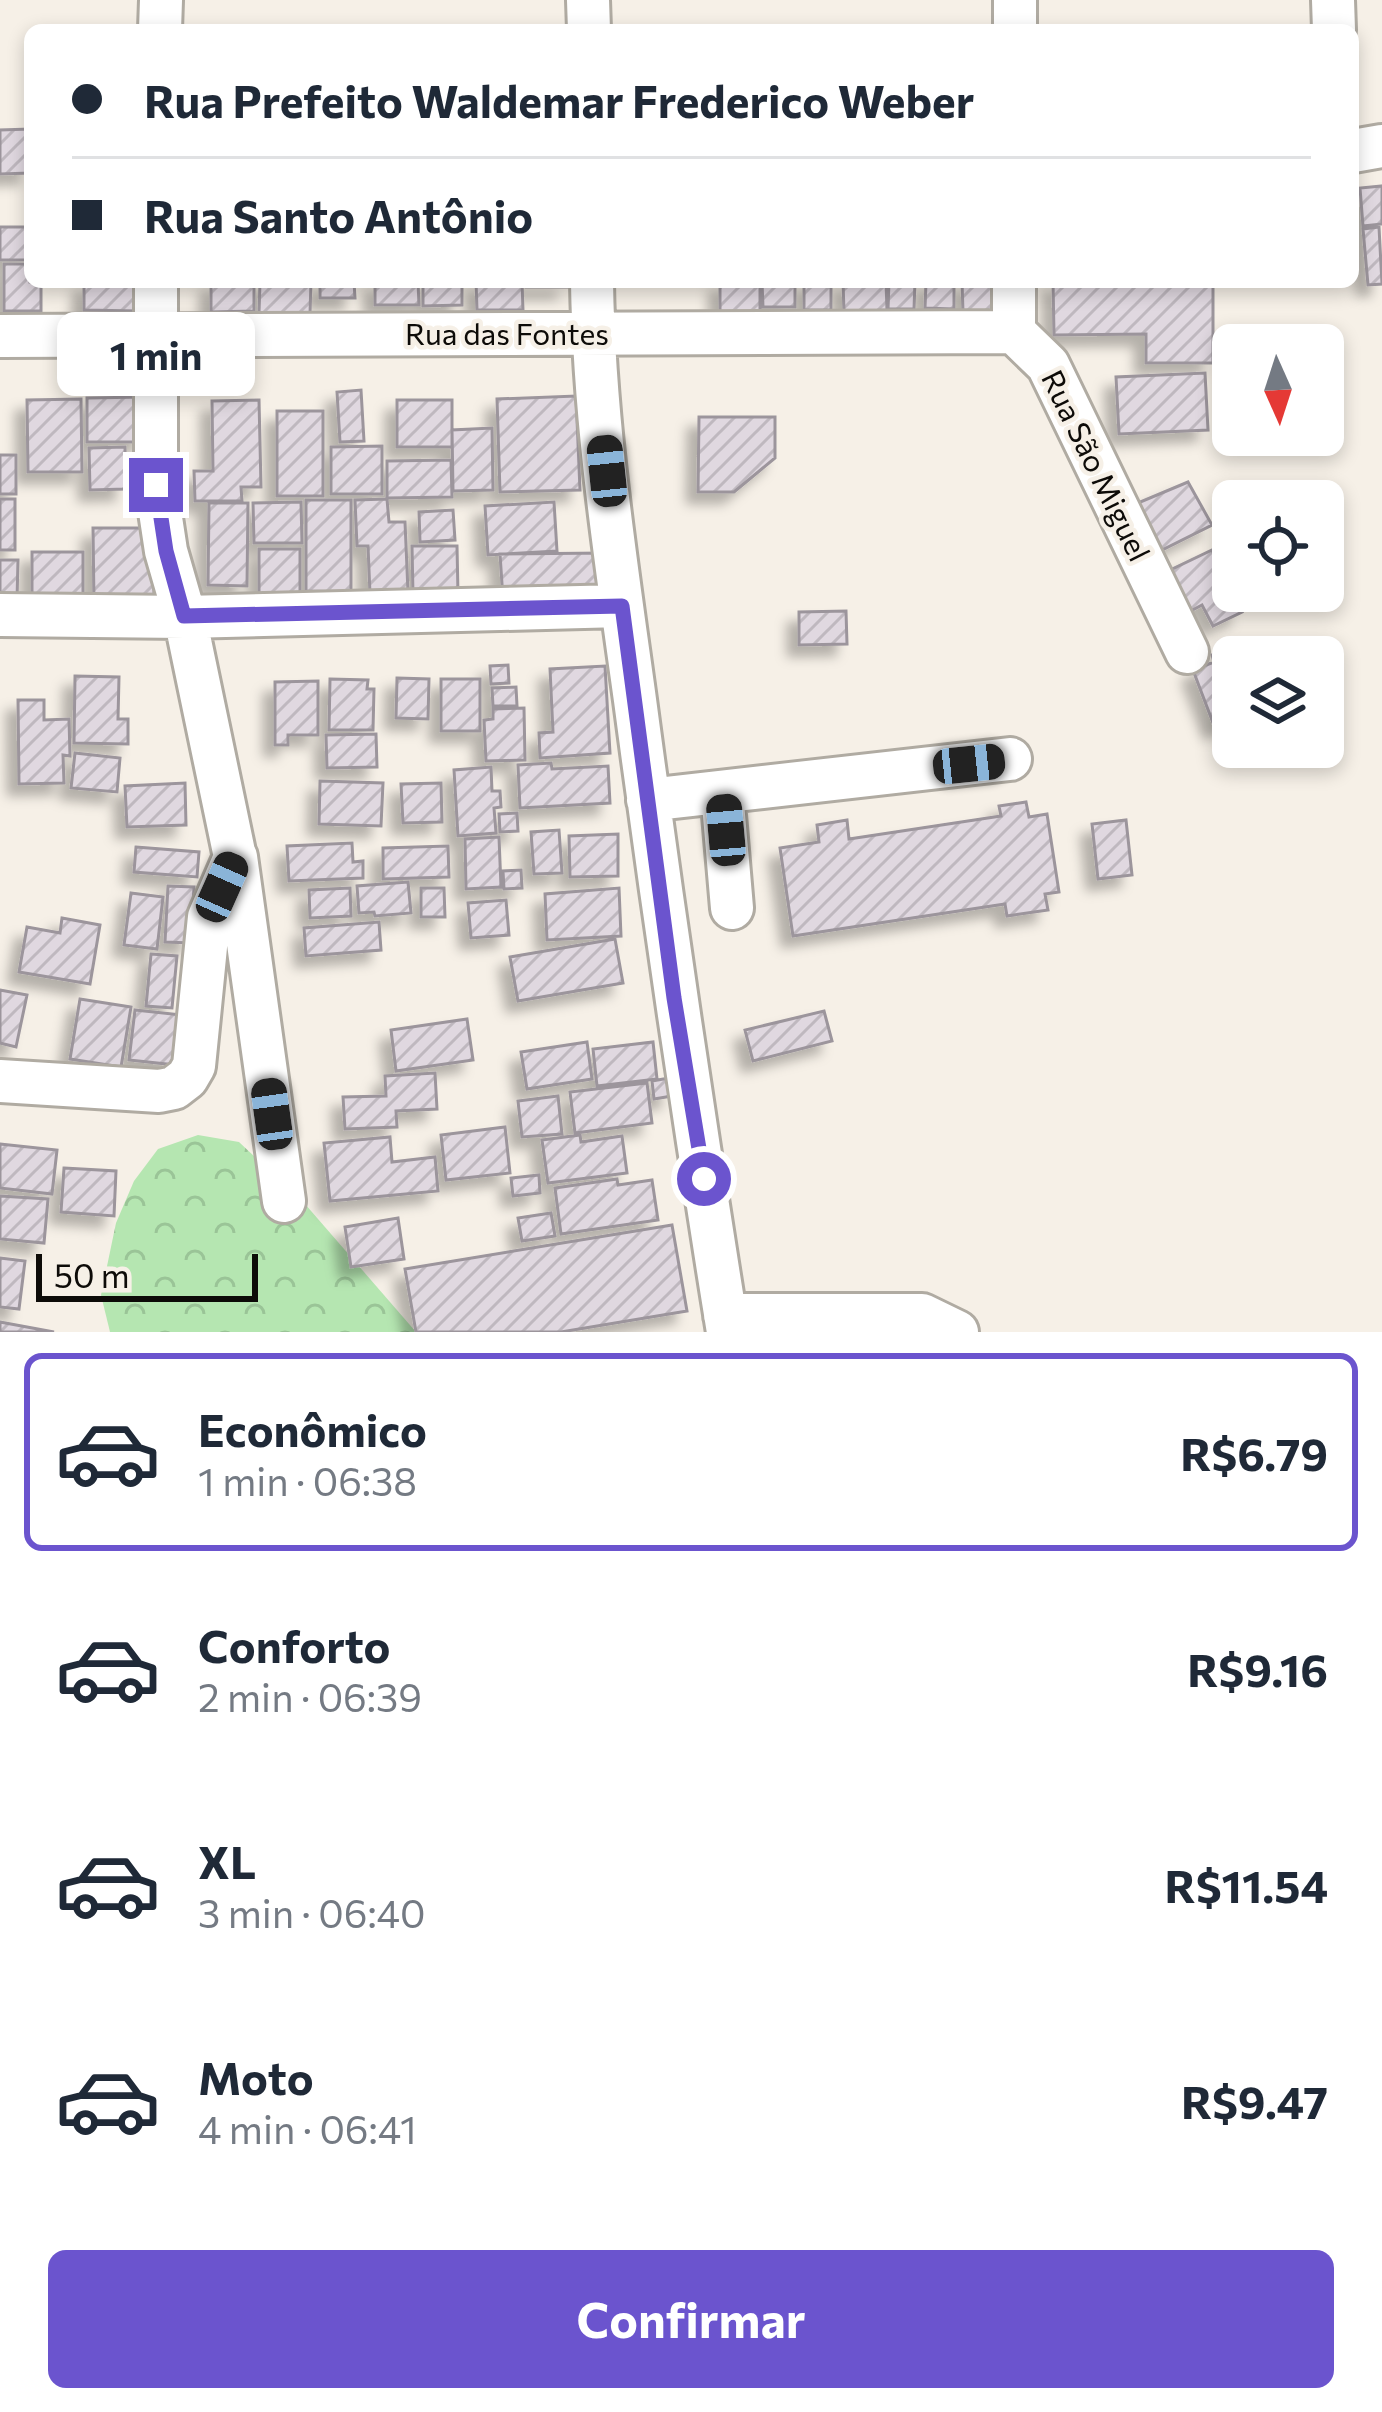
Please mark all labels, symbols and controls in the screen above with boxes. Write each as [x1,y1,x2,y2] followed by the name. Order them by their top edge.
[144,72,974,127] text: Rua Prefeito Waldemar Frederico Weber
[144,187,533,242] text: Rua Santo Antônio
[57,311,255,395] callout: 1 min
[405,314,609,351] street label: Rua das Fontes
[1212,324,1344,456] north arrow
[1212,324,1344,768] map controls
[110,330,202,378] text: 1 min
[1035,363,1159,566] street label: Rua São Miguel
[585,433,629,509] car
[129,458,183,512] route end
[1212,480,1344,612] button: locate
[1212,636,1344,768] button: layers
[931,742,1007,786] car
[705,793,747,867] car
[191,847,253,927] car
[249,1076,295,1152] car
[677,1152,731,1206] route start
[36,1248,258,1301] scale bar
[54,1254,130,1295] text: 50 m
[54,1398,162,1506] icon: car
[198,1401,427,1456] text: Econômico
[1180,1425,1328,1480] text: R$6.79
[198,1456,417,1504] text: 1 min · 06:38
[54,1614,162,1722] icon: car
[198,1617,391,1672] text: Conforto
[1187,1641,1328,1696] text: R$9.16
[198,1672,422,1720] text: 2 min · 06:39
[54,1830,162,1938] icon: car
[198,1833,256,1888] text: XL
[1165,1857,1328,1912] text: R$11.54
[198,1888,425,1936] text: 3 min · 06:40
[54,2046,162,2154] icon: car
[198,2049,314,2104] text: Moto
[1181,2073,1328,2128] text: R$9.47
[198,2104,417,2152] text: 4 min · 06:41
[48,2250,1334,2388] button: Confirmar

